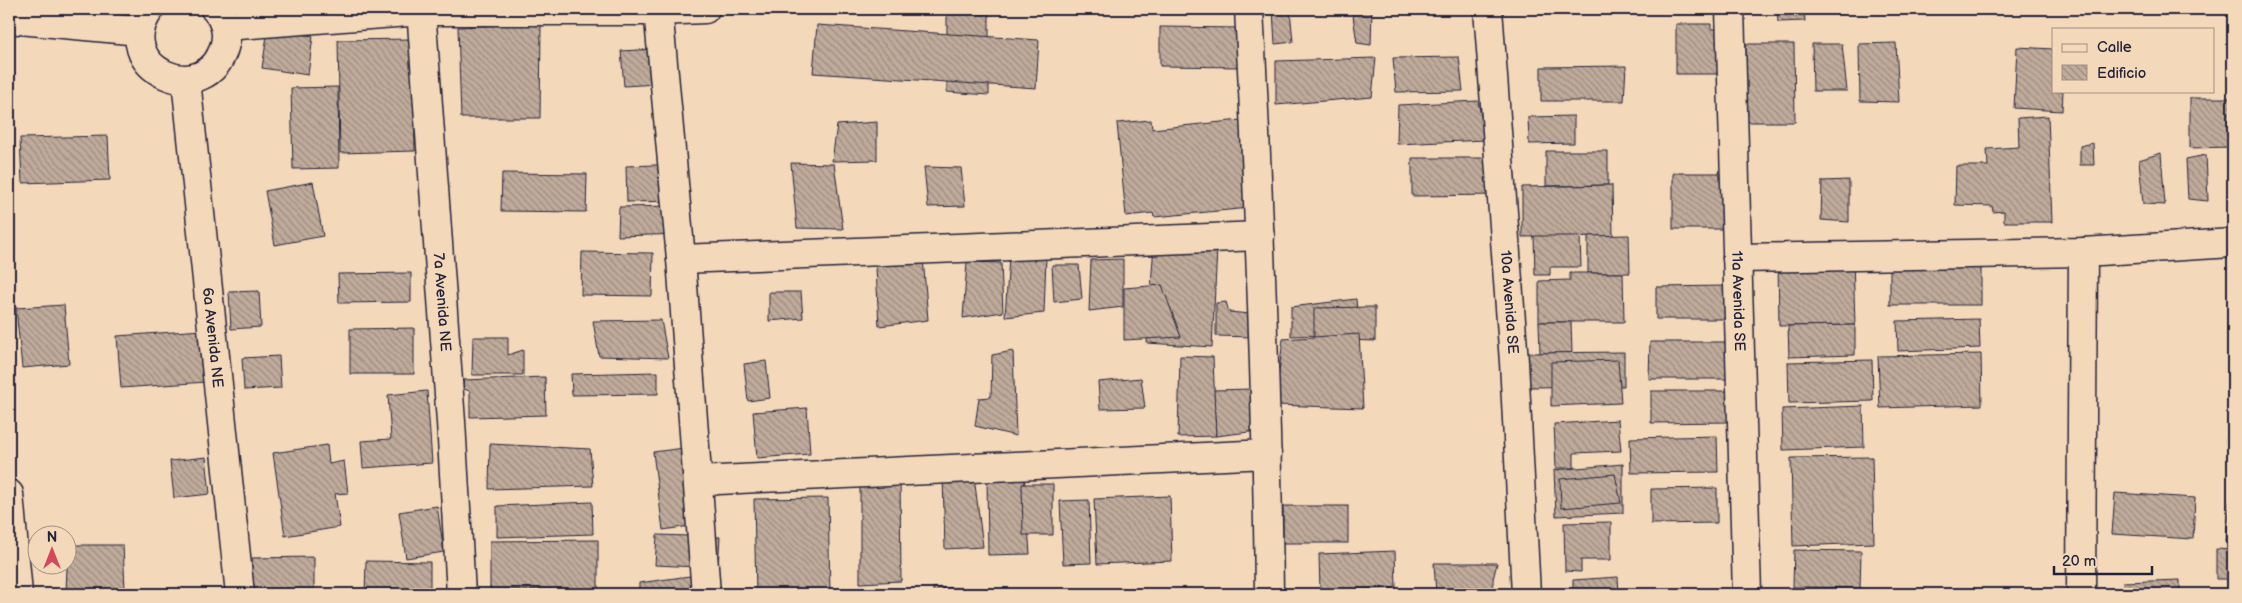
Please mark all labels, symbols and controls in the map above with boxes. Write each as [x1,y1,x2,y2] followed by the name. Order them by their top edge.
[2052,28,2214,92] legend
[2097,38,2132,57] text: Calle
[2097,64,2146,83] text: Edificio
[1496,250,1522,355] street label: 10a Avenida SE
[1727,250,1749,352] street label: 11a Avenida SE
[429,252,455,352] street label: 7a Avenida NE
[198,287,227,389] street label: 6a Avenida NE
[28,526,78,576] north arrow
[47,529,57,546] text: N
[2054,543,2152,575] scale bar
[2062,552,2096,571] text: 20 m

